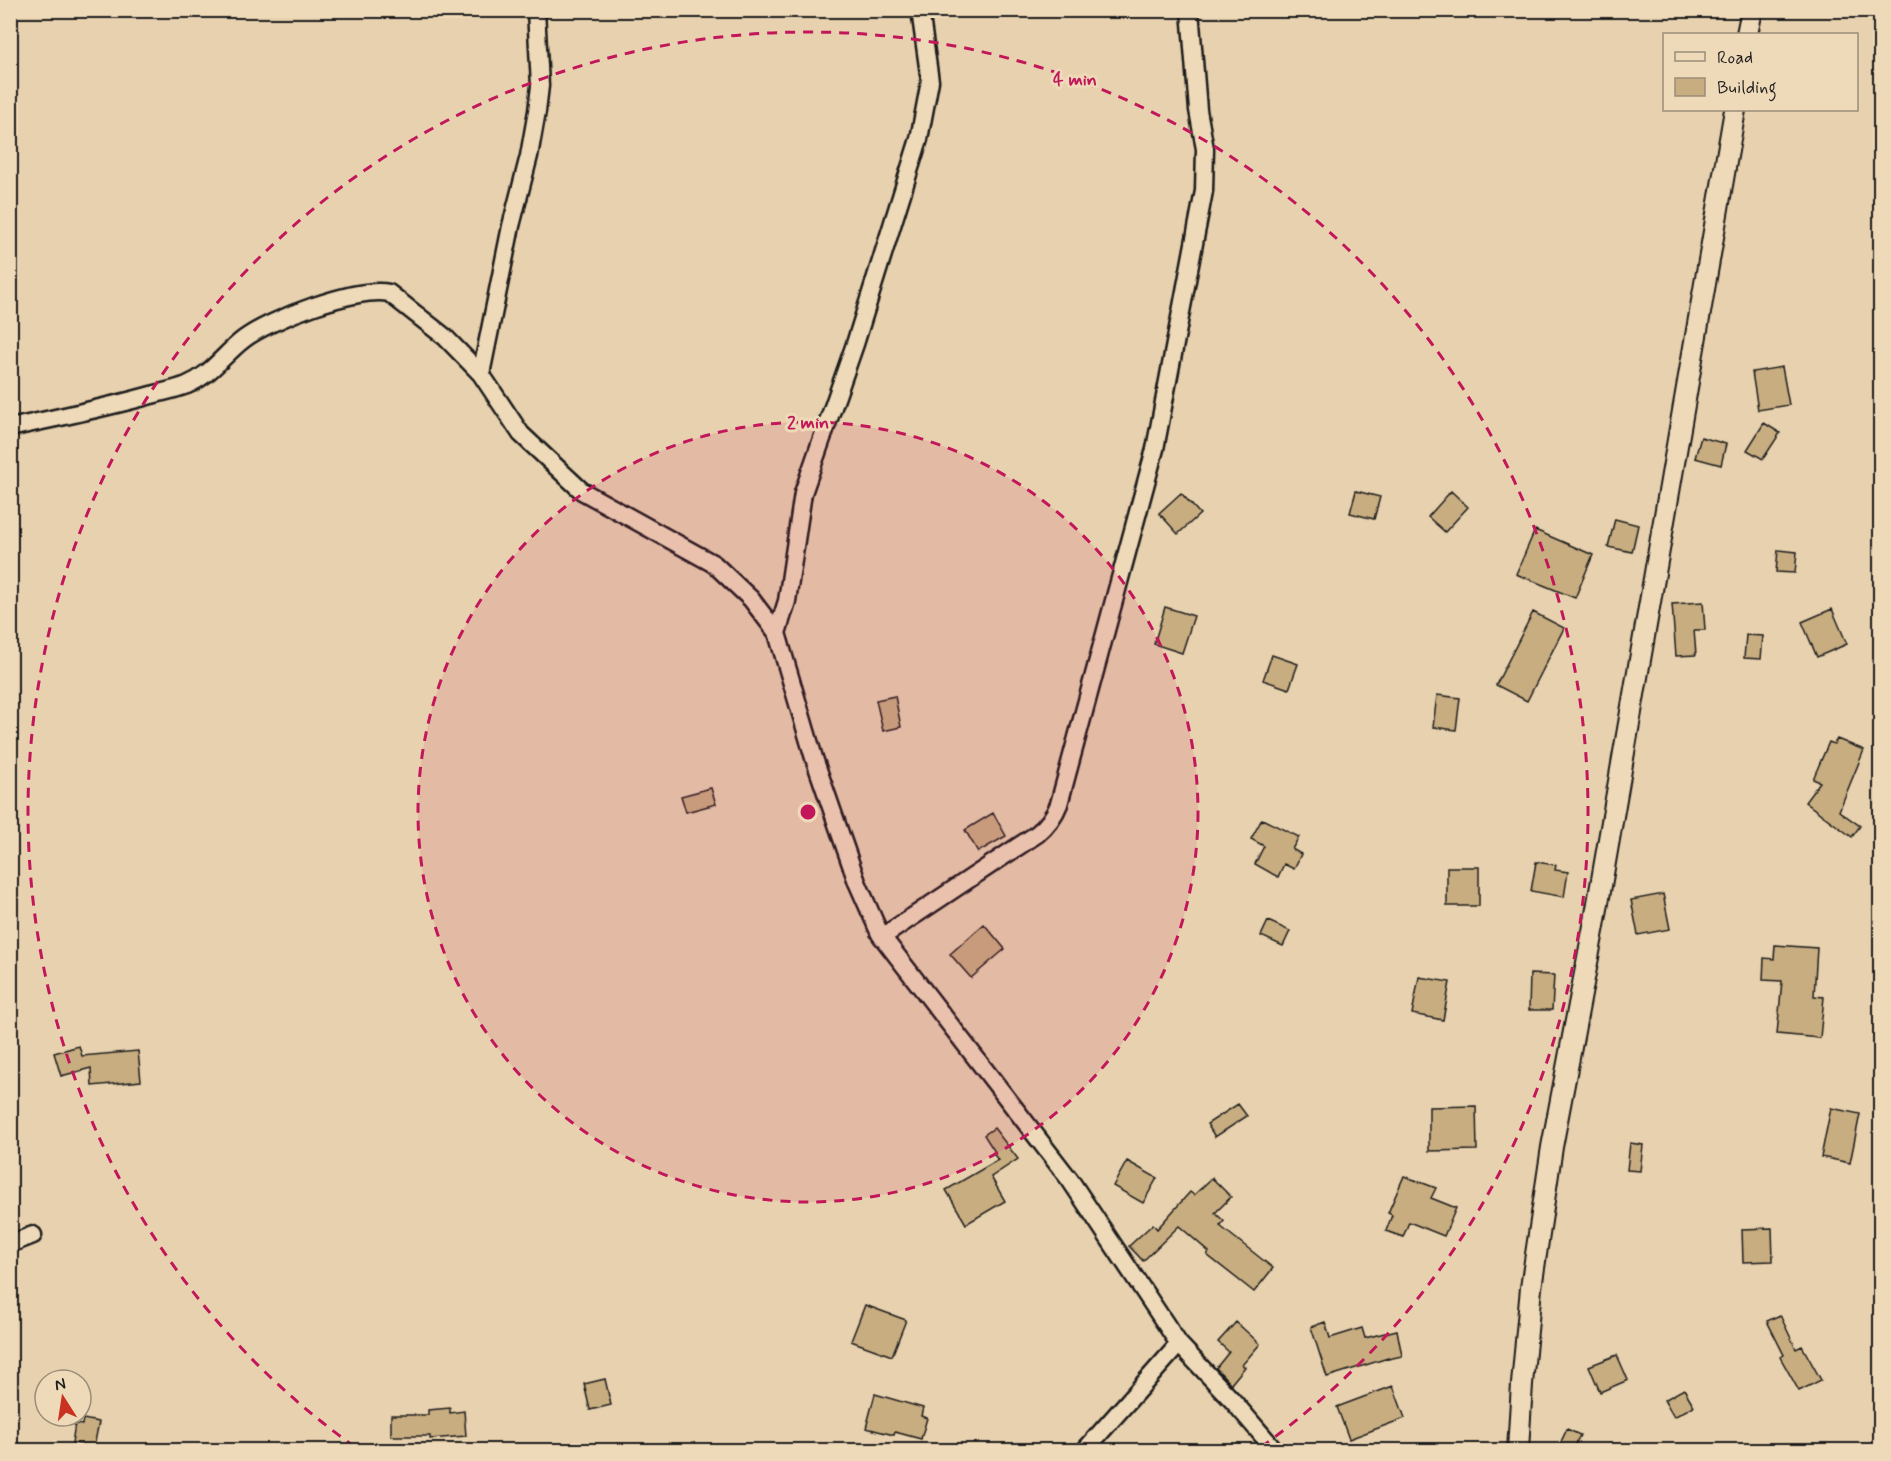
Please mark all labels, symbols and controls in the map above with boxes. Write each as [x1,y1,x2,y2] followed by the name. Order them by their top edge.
[1663,33,1858,111] legend
[1717,46,1753,70] text: Road
[1053,68,1097,92] text: 4 min
[1717,76,1777,102] text: Building
[787,411,829,435] text: 2 min
[798,802,818,822] centre of rings
[33,1368,93,1428] north arrow
[53,1373,68,1396] text: N

